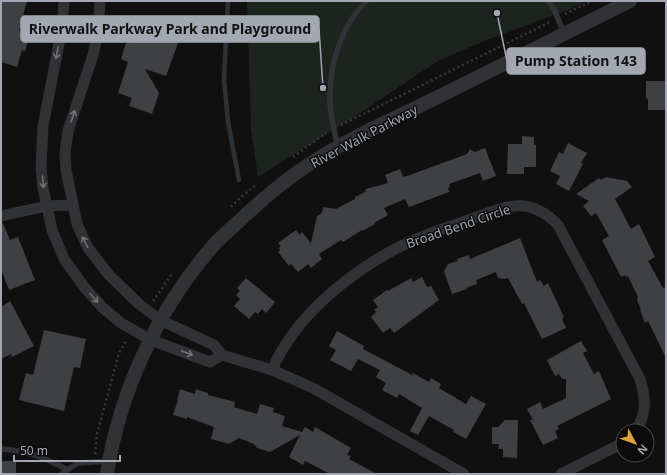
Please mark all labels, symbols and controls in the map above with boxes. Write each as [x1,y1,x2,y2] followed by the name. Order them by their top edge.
[21,16,319,42] callout: Riverwalk Parkway Park and Playground
[29,19,311,38] text: Riverwalk Parkway Park and Playground
[53,46,61,59] one-way arrow
[507,48,645,74] callout: Pump Station 143
[515,51,637,70] text: Pump Station 143
[307,100,421,172] street label: River Walk Parkway
[70,110,77,123] one-way arrow
[39,175,46,188] one-way arrow
[404,200,512,252] street label: Broad Bend Circle
[81,236,88,248] one-way arrow
[90,293,99,303] one-way arrow
[181,350,193,358] one-way arrow
[615,423,655,463] north arrow
[14,437,120,463] scale bar
[20,442,48,459] text: 50 m
[634,442,652,458] text: N

